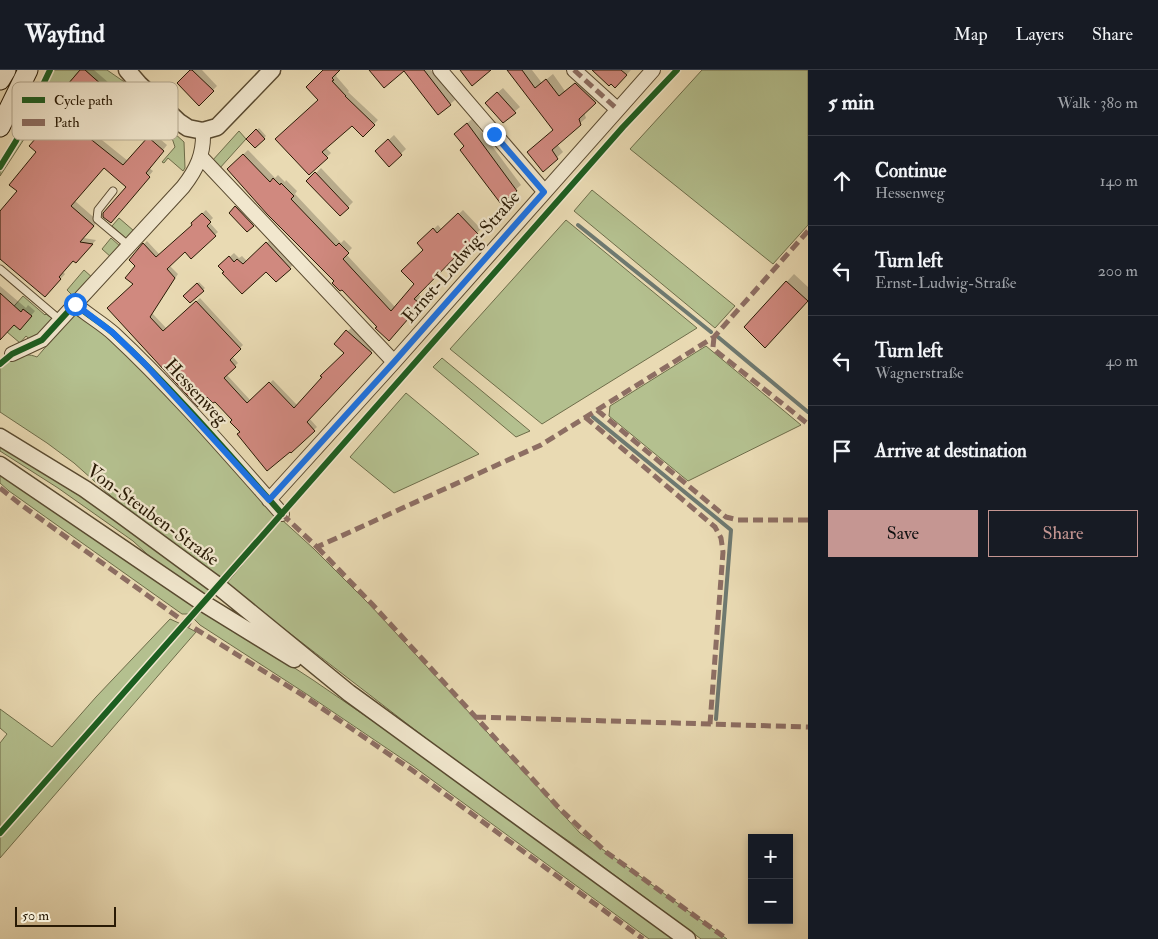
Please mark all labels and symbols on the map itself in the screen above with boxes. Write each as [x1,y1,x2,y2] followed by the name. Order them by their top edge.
[12,82,178,140] legend
[54,92,114,110] text: Cycle path
[54,114,80,131] text: Path
[483,123,506,146] route end
[397,186,525,328] street label: Ernst-Ludwig-Straße
[64,293,87,316] route start
[159,354,233,431] street label: Hessenweg
[82,459,224,571] street label: Von-Steuben-Straße
[15,904,116,927] scale bar

